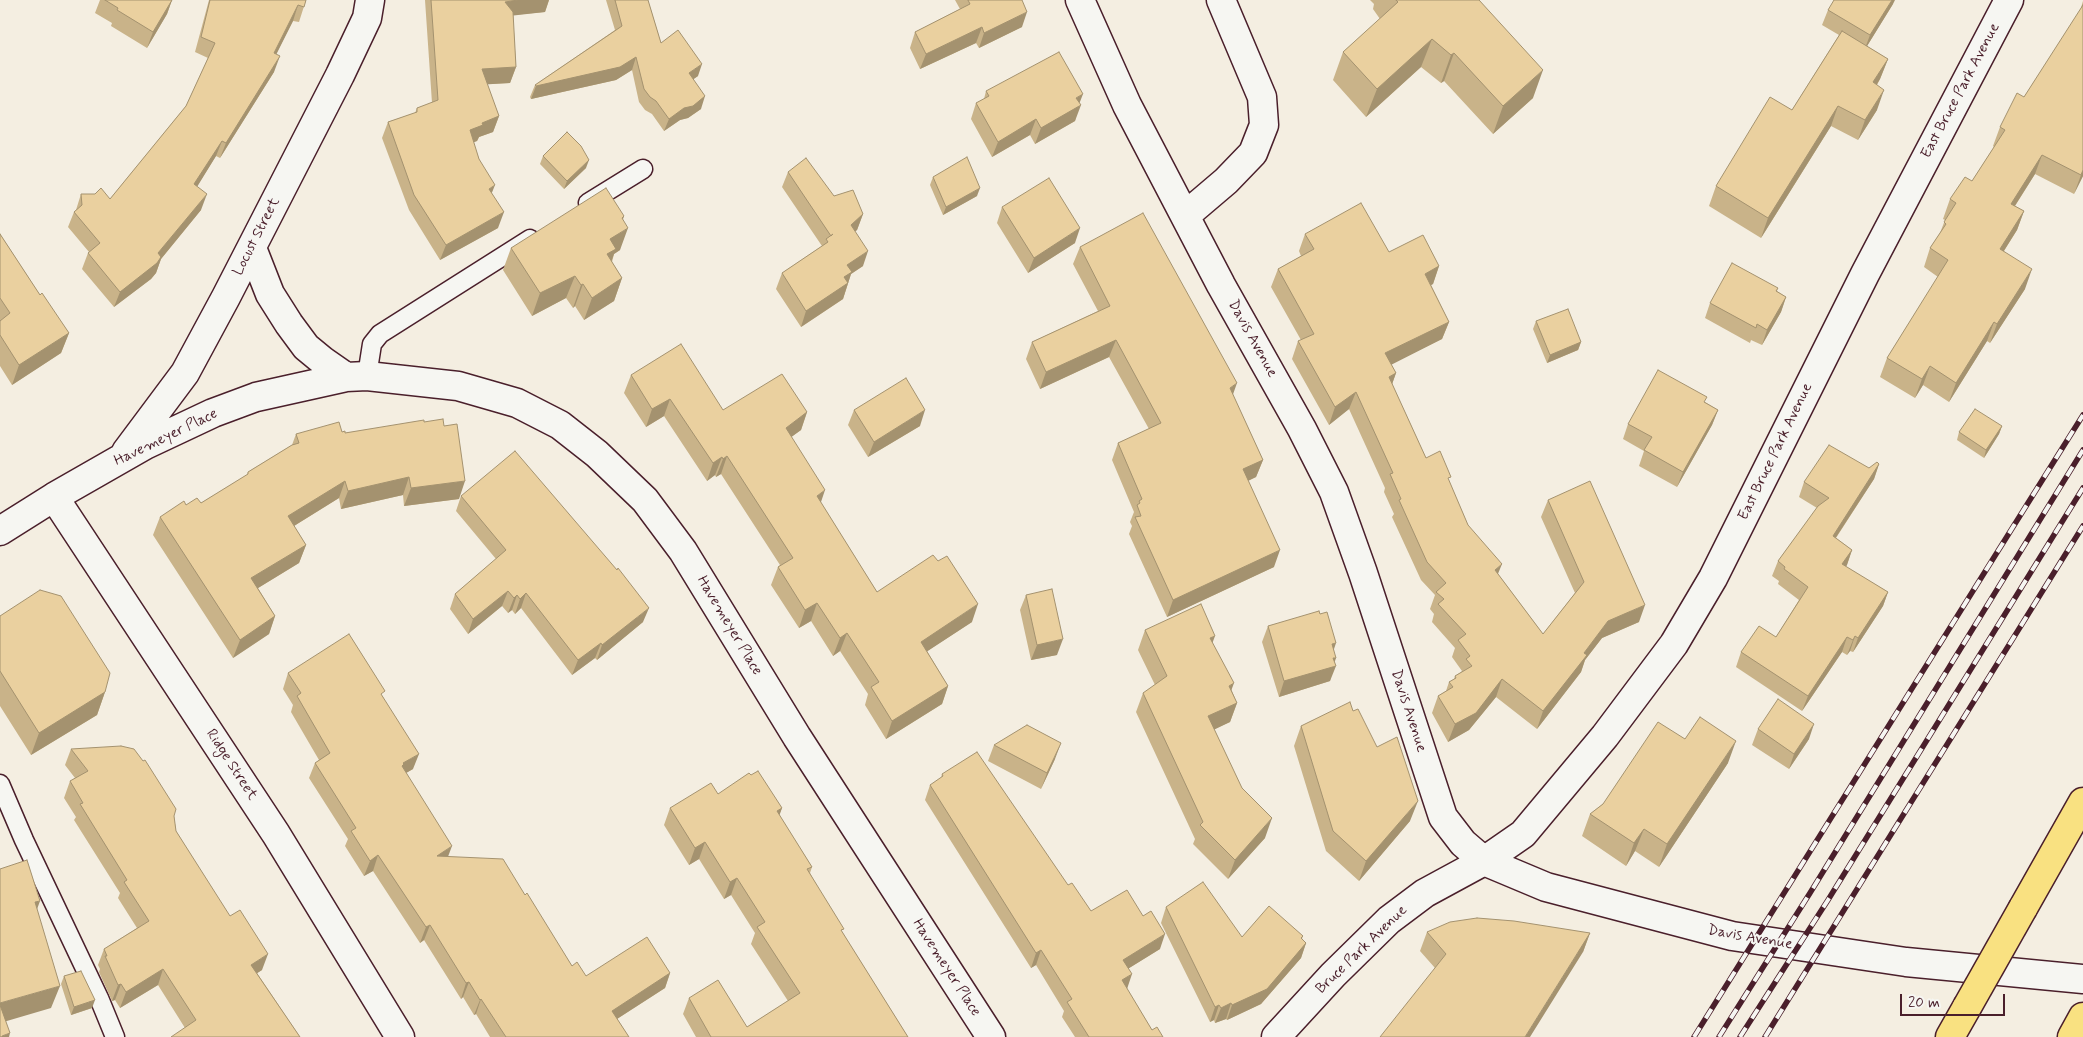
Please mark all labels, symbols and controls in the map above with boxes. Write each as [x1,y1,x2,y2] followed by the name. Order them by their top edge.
[1918,20,2004,162] street label: East Bruce Park Avenue
[230,195,284,279] street label: Locust Street
[1223,297,1281,381] street label: Davis Avenue
[1735,380,1817,524] street label: East Bruce Park Avenue
[111,405,221,471] street label: Havemeyer Place
[692,573,766,679] street label: Havemeyer Place
[1386,667,1430,755] street label: Davis Avenue
[201,726,261,804] street label: Ridge Street
[1313,902,1411,998] street label: Bruce Park Avenue
[908,916,984,1020] street label: Havemeyer Place
[1706,922,1794,954] street label: Davis Avenue
[1903,984,2008,1016] scale bar
[1908,993,1940,1013] text: 20 m

